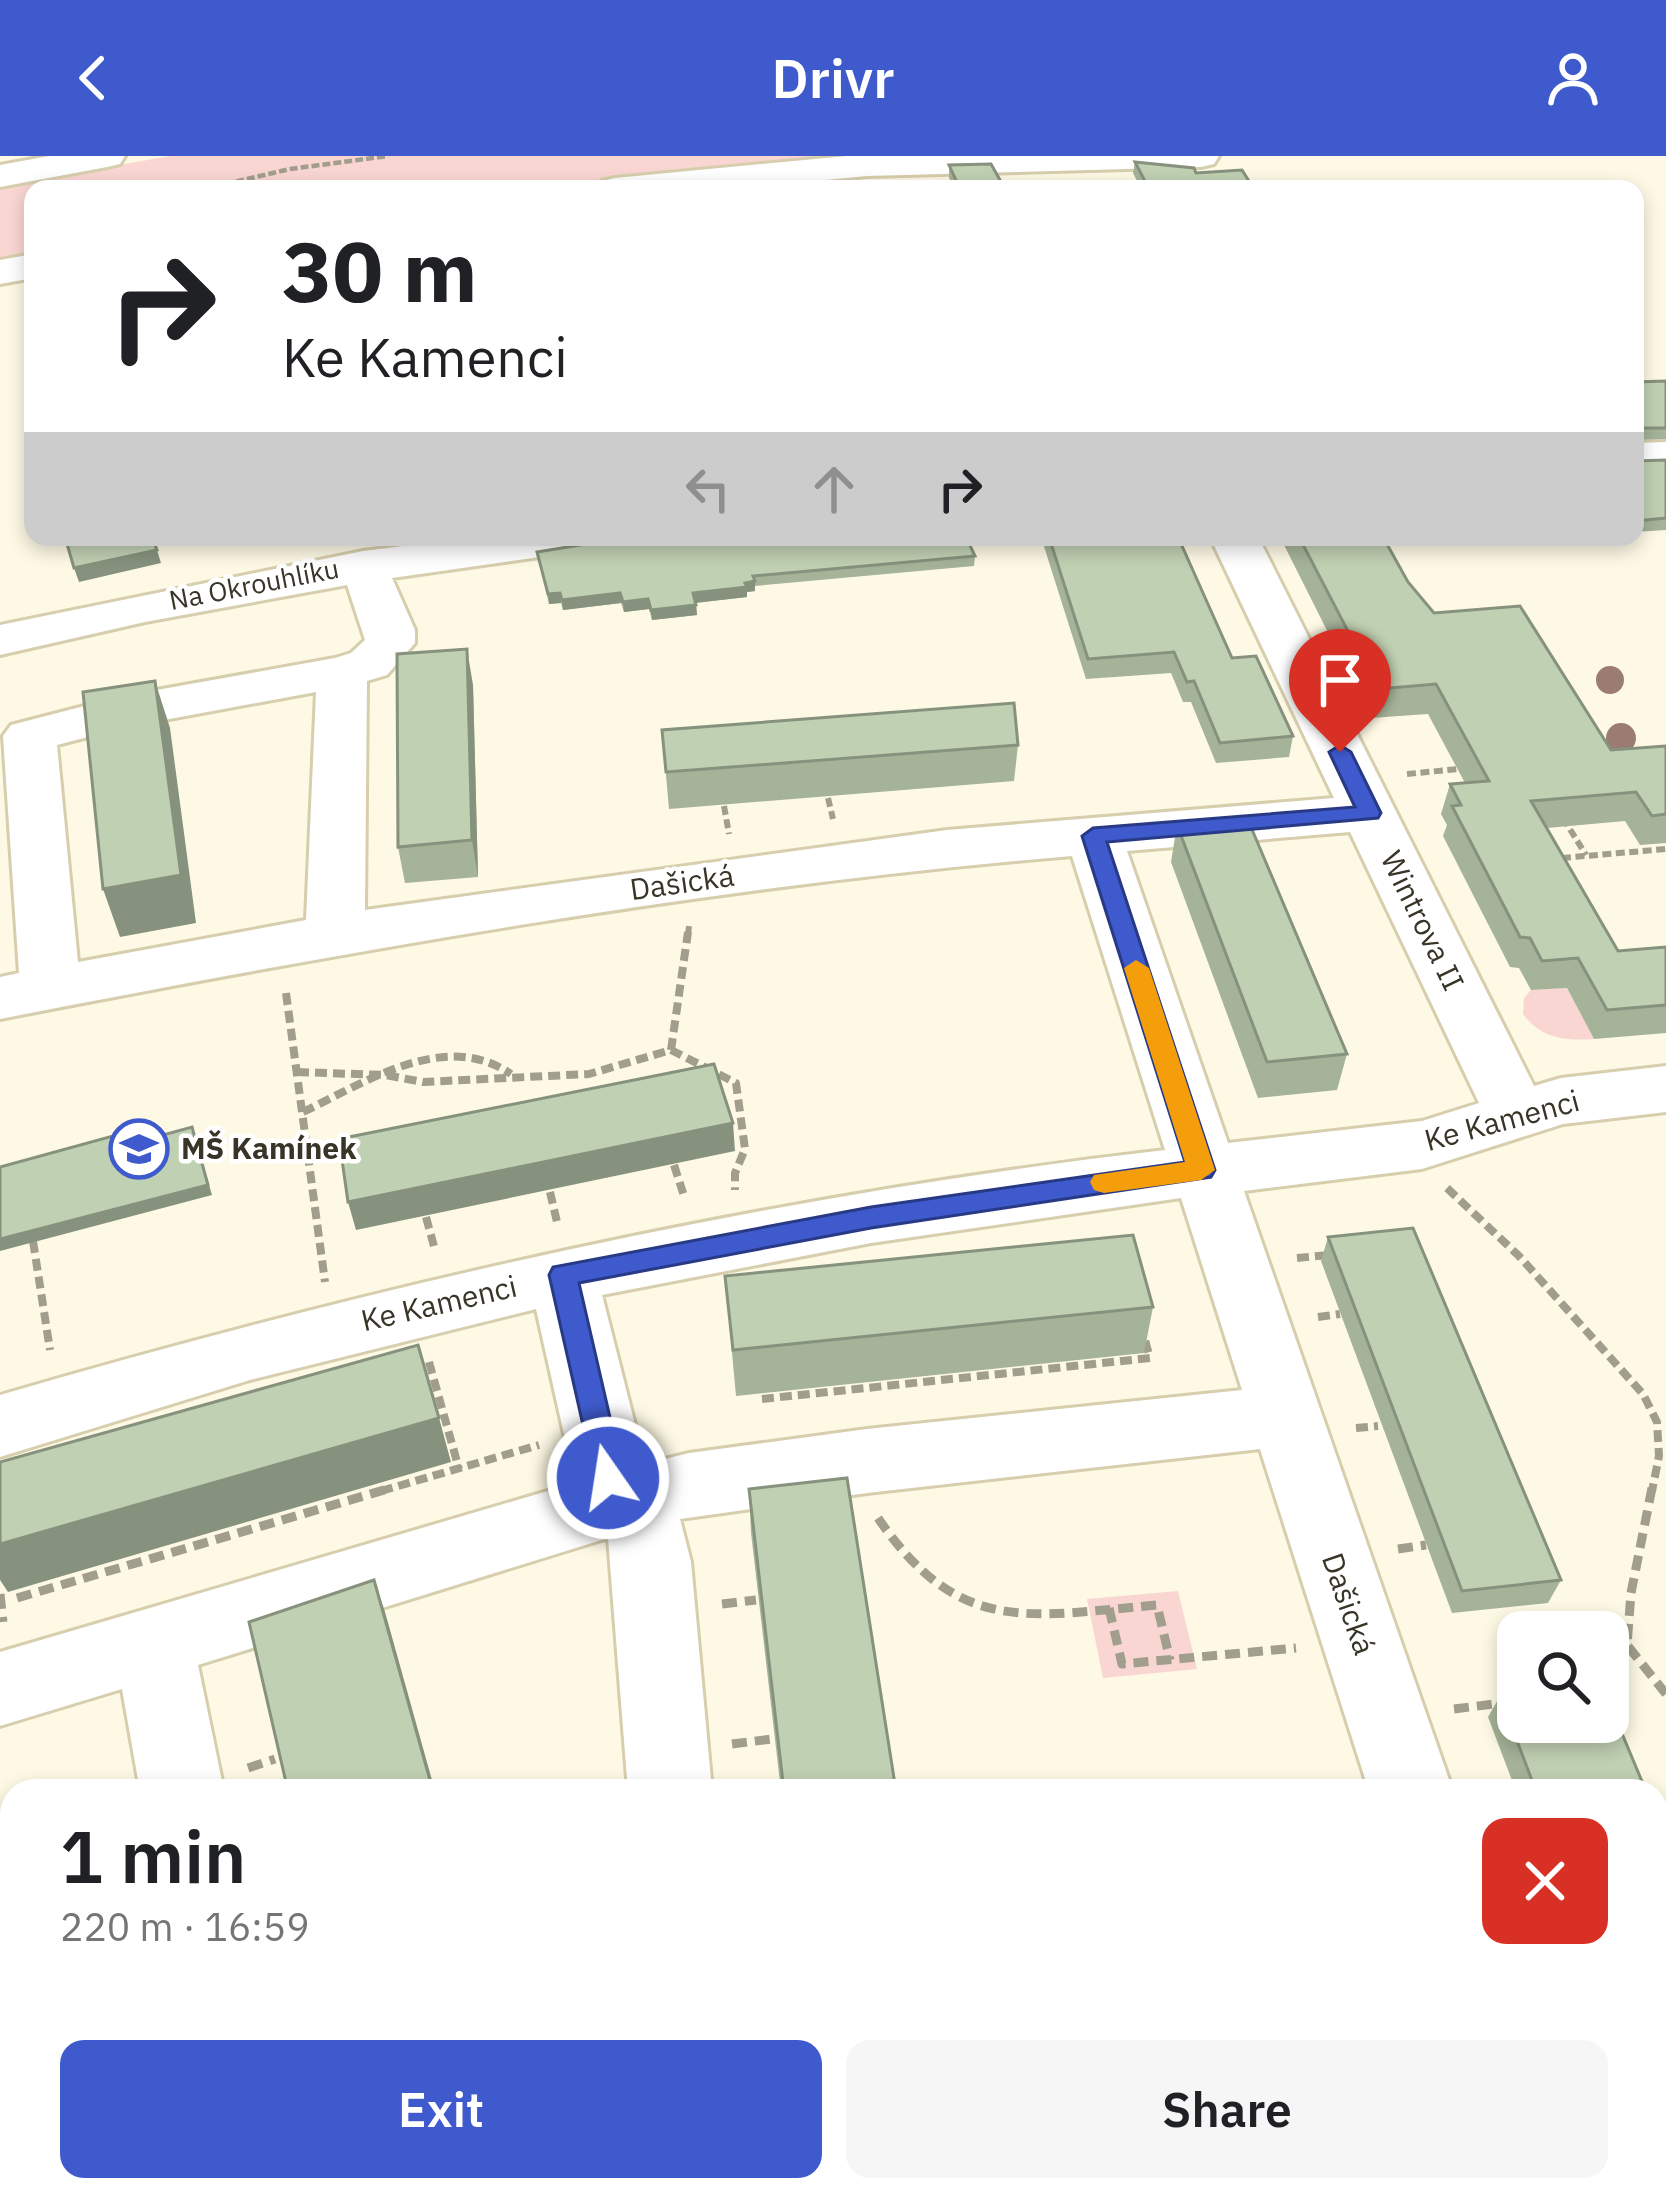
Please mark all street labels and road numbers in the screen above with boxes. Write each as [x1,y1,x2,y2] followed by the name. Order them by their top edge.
[166,550,342,617] street label: Na Okrouhlíku
[1373,844,1474,997] street label: Wintrova II
[627,855,737,908] street label: Dašická
[1420,1080,1583,1159] street label: Ke Kamenci
[357,1266,520,1339] street label: Ke Kamenci
[1314,1548,1385,1660] street label: Dašická

